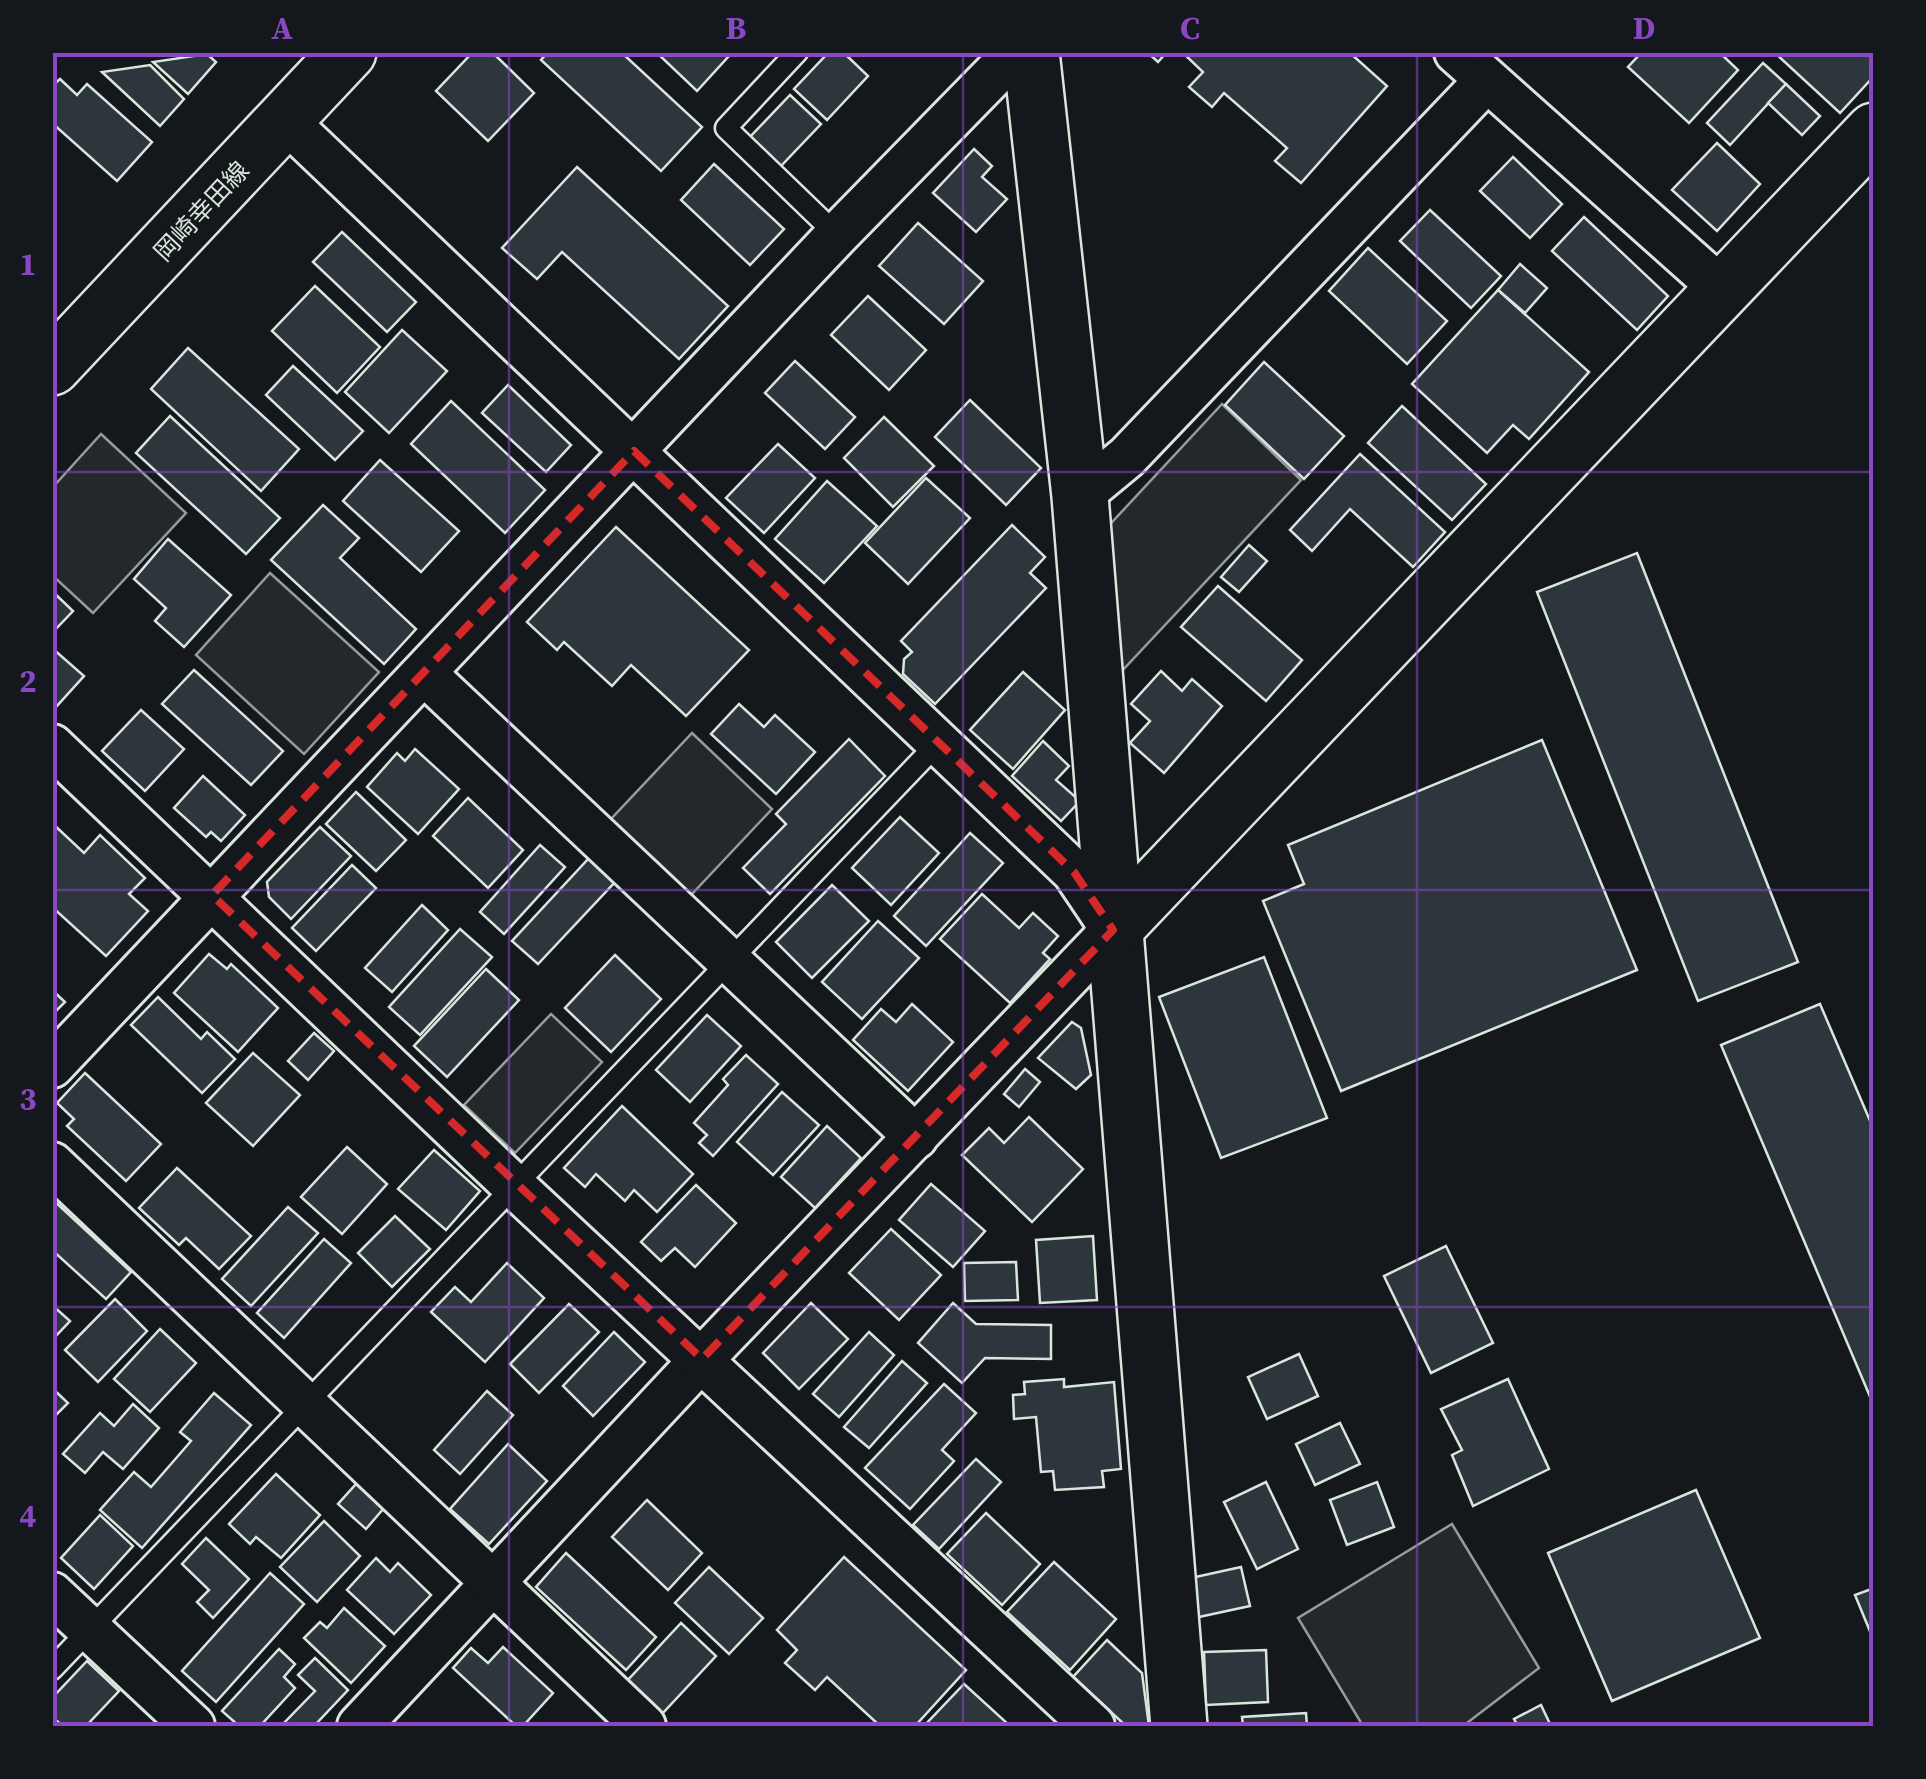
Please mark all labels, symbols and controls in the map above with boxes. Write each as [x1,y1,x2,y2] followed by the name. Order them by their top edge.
[271,6,293,50] text: A
[726,6,747,50] text: B
[1180,6,1200,50] text: C
[1633,6,1655,50] text: D
[146,154,256,268] street label: 岡崎幸田線
[19,242,37,286] text: 1
[19,659,37,703] text: 2
[19,1077,37,1121] text: 3
[19,1494,37,1538] text: 4

